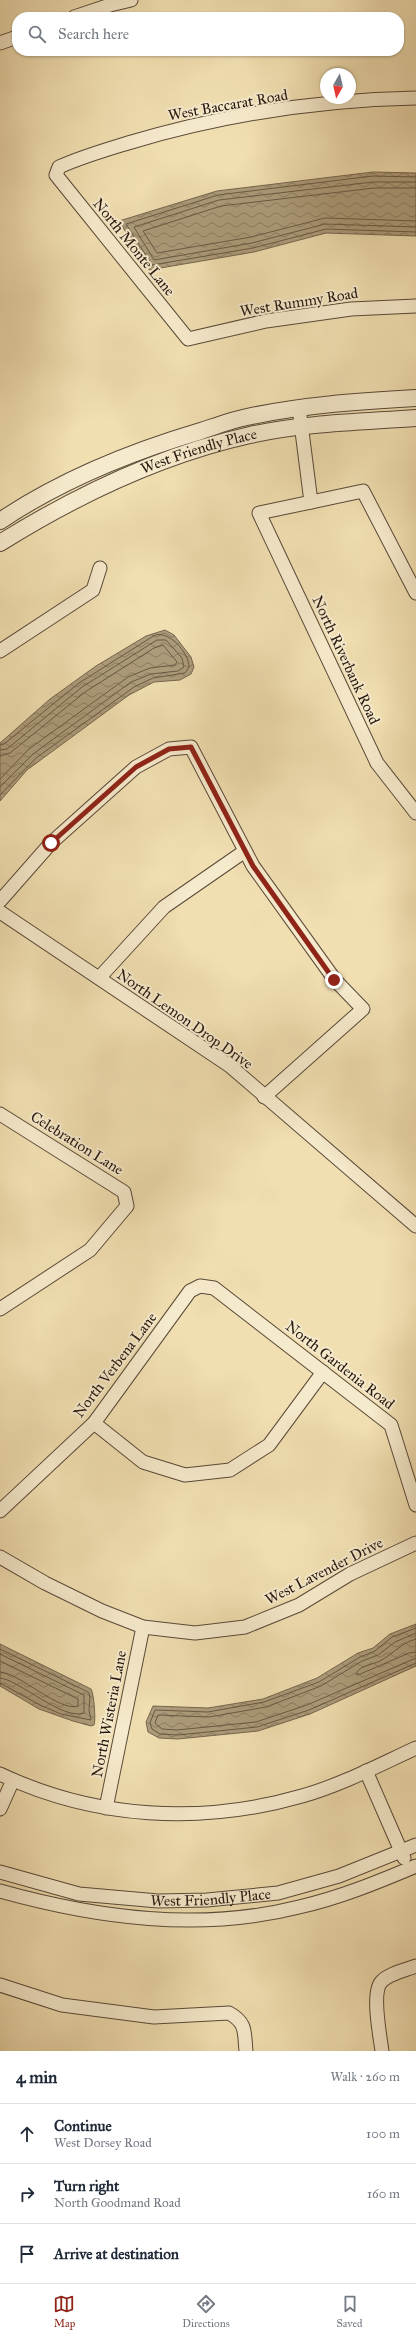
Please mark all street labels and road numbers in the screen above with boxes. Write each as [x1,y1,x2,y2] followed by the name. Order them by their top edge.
[167,85,290,124] street label: West Baccarat Road
[89,195,179,299] street label: North Monte Lane
[239,284,360,320] street label: West Rummy Road
[138,425,258,478] street label: West Friendly Place
[308,593,384,728] street label: North Riverbank Road
[114,965,256,1073] street label: North Lemon Drop Drive
[27,1107,127,1179] street label: Celebration Lane
[70,1309,160,1421] street label: North Verbena Lane
[282,1317,398,1413] street label: North Gardenia Road
[262,1534,386,1608] street label: West Lavender Drive
[88,1649,130,1779] street label: North Wisteria Lane
[150,1885,272,1911] street label: West Friendly Place

